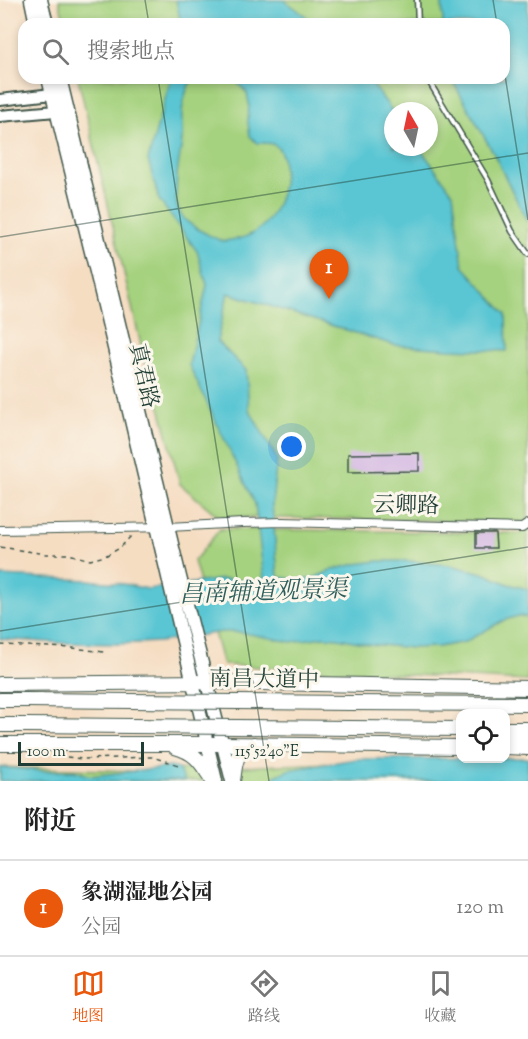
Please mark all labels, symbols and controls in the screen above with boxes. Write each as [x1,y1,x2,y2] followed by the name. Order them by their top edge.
[18,18,510,84] search box
[39,35,72,68] icon: search
[87,37,175,69] text: 搜索地点
[384,102,438,156] north arrow
[310,250,348,299] pin: 1
[119,340,165,412] street label: 真君路
[277,432,306,461] your location
[373,490,439,524] street label: 云卿路
[178,573,351,613] water label: 昌南辅道观景渠
[209,664,319,698] street label: 南昌大道中
[456,709,510,763] map controls
[456,709,510,763] button: locate
[18,739,144,766] scale bar
[27,741,66,764] text: 100 m
[235,742,299,763] text: 115°52'40"E
[24,804,76,841] text: 附近
[81,878,213,910] text: 象湖湿地公园
[40,894,47,923] text: 1
[456,894,504,923] text: 120 m
[81,914,121,943] text: 公园
[72,967,105,1029] tab: 地图
[248,967,281,1029] tab: 路线
[424,967,457,1029] tab: 收藏

